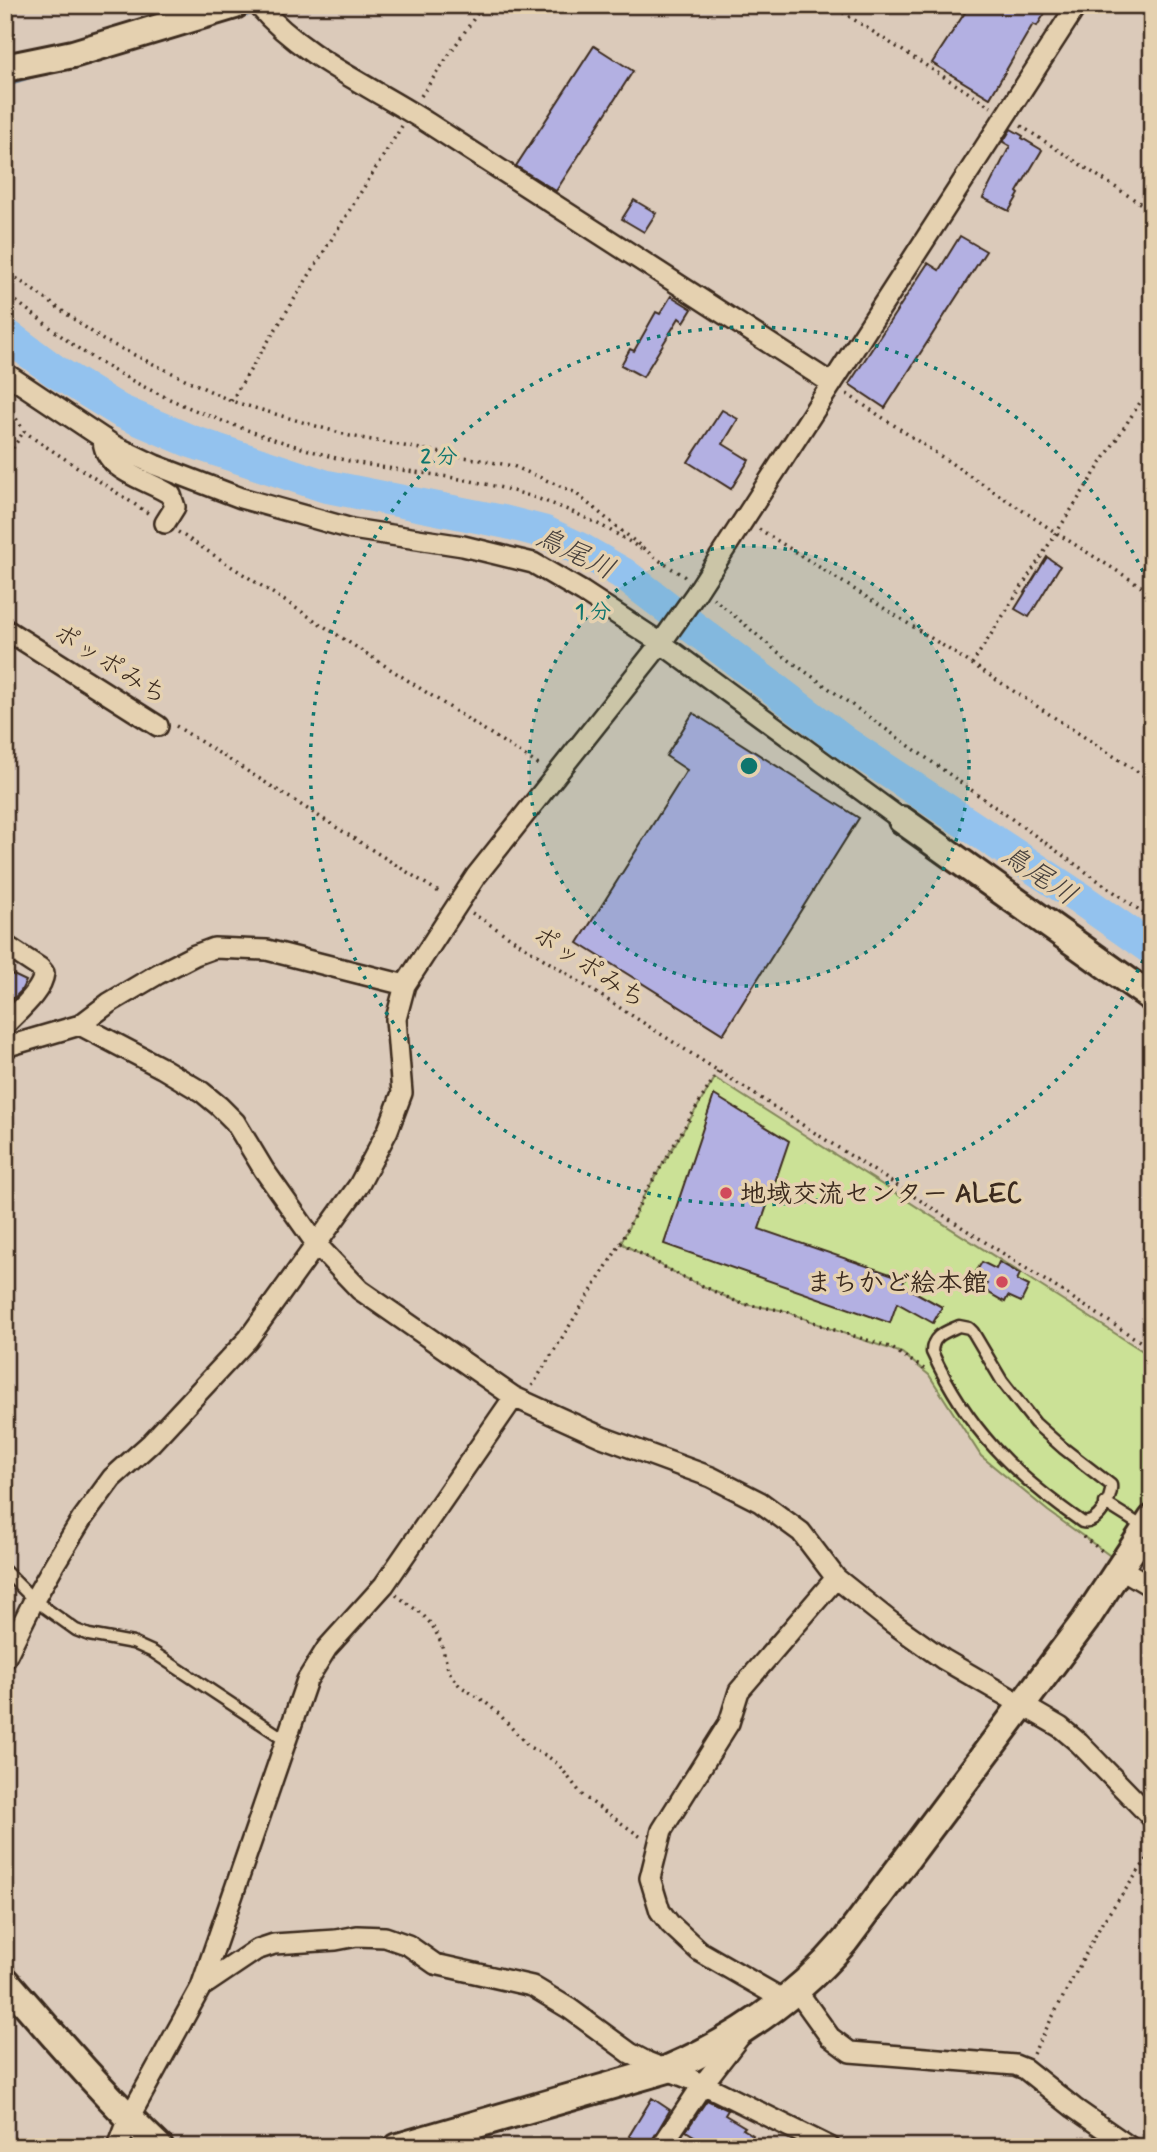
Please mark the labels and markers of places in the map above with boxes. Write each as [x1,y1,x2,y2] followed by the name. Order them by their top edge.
[737,754,761,778] centre of rings
[740,1178,1022,1212] place label: 地域交流センター ALEC
[718,1185,734,1201] marker: 地域交流センター ALEC
[806,1267,988,1301] place label: まちかど絵本館
[994,1274,1010,1290] marker: まちかど絵本館

